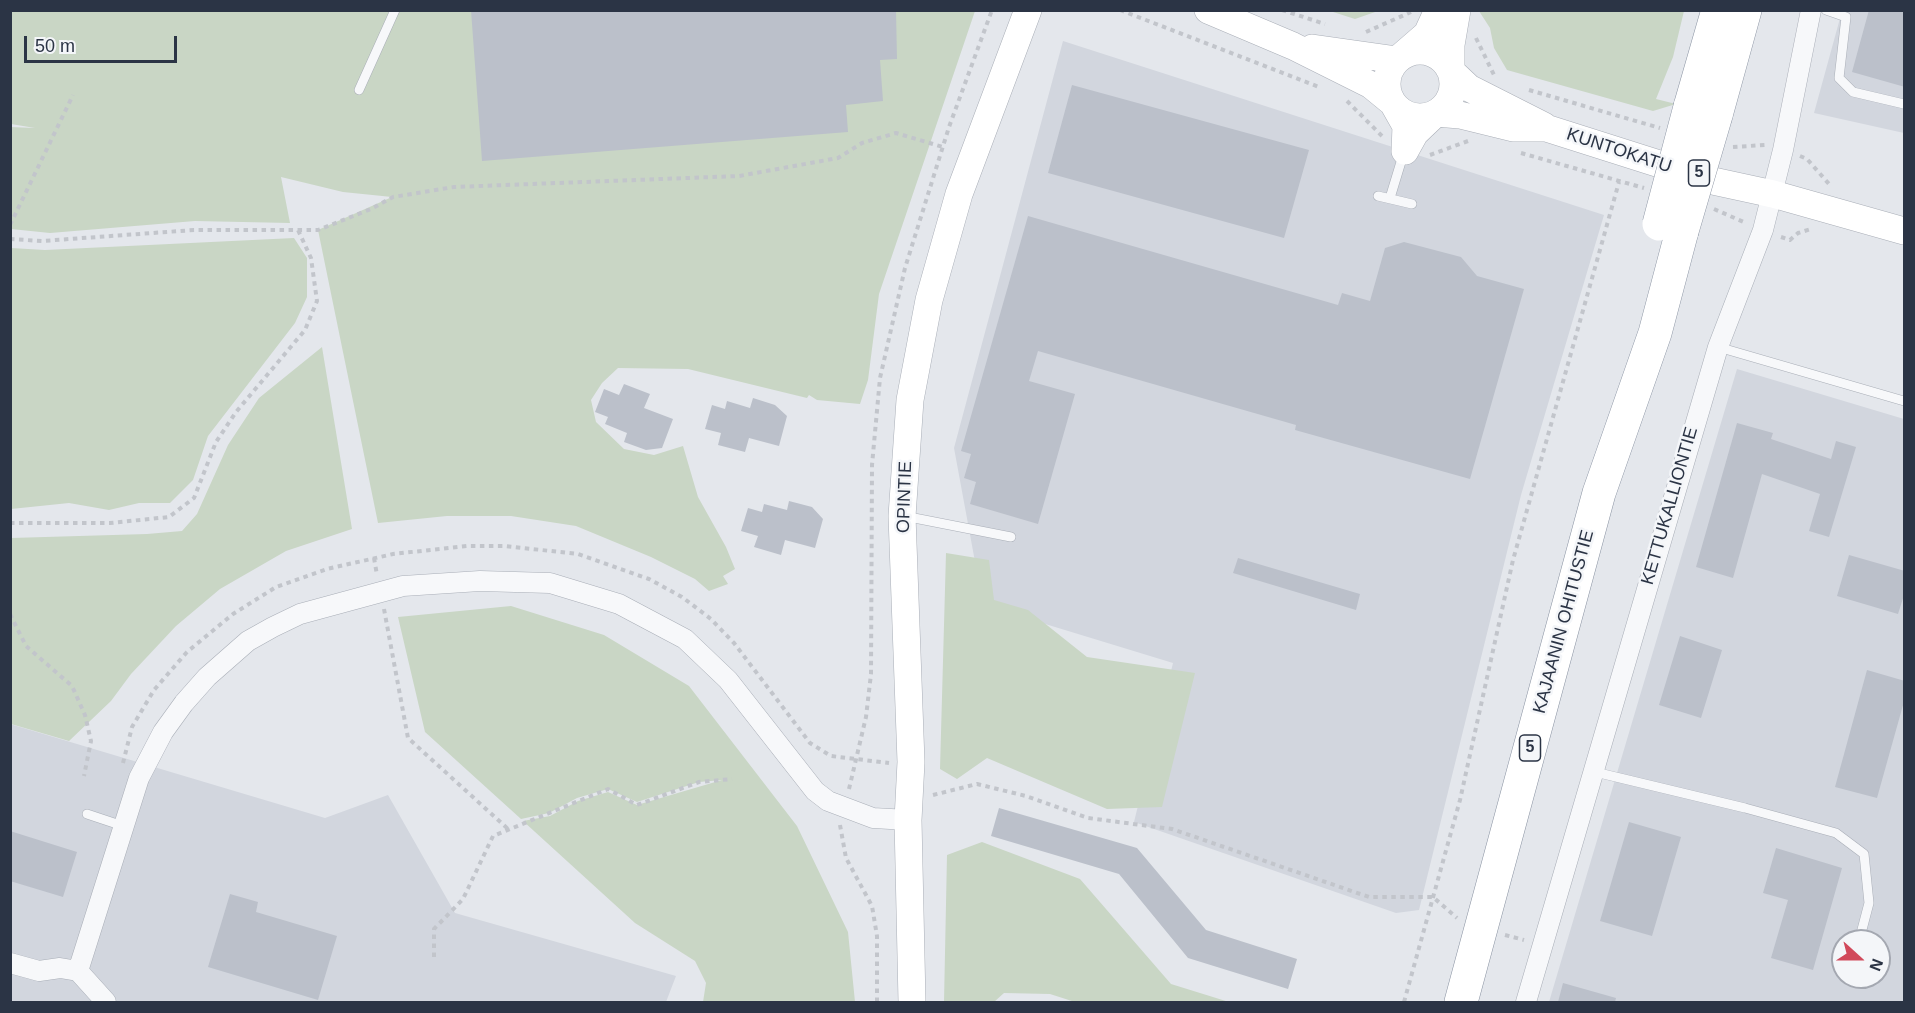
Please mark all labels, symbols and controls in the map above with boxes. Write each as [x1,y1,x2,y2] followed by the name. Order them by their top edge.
[27,24,180,62] scale bar
[35,36,75,56] text: 50 m
[1564,124,1674,178] street label: KUNTOKATU
[1688,160,1710,186] road number: 5
[1637,425,1703,587] street label: KETTUKALLIONTIE
[893,461,917,533] street label: OPINTIE
[1529,528,1599,716] street label: KAJAANIN OHITUSTIE
[1520,735,1540,761] road number: 5
[1831,929,1891,989] north arrow
[1866,956,1886,973] text: N

